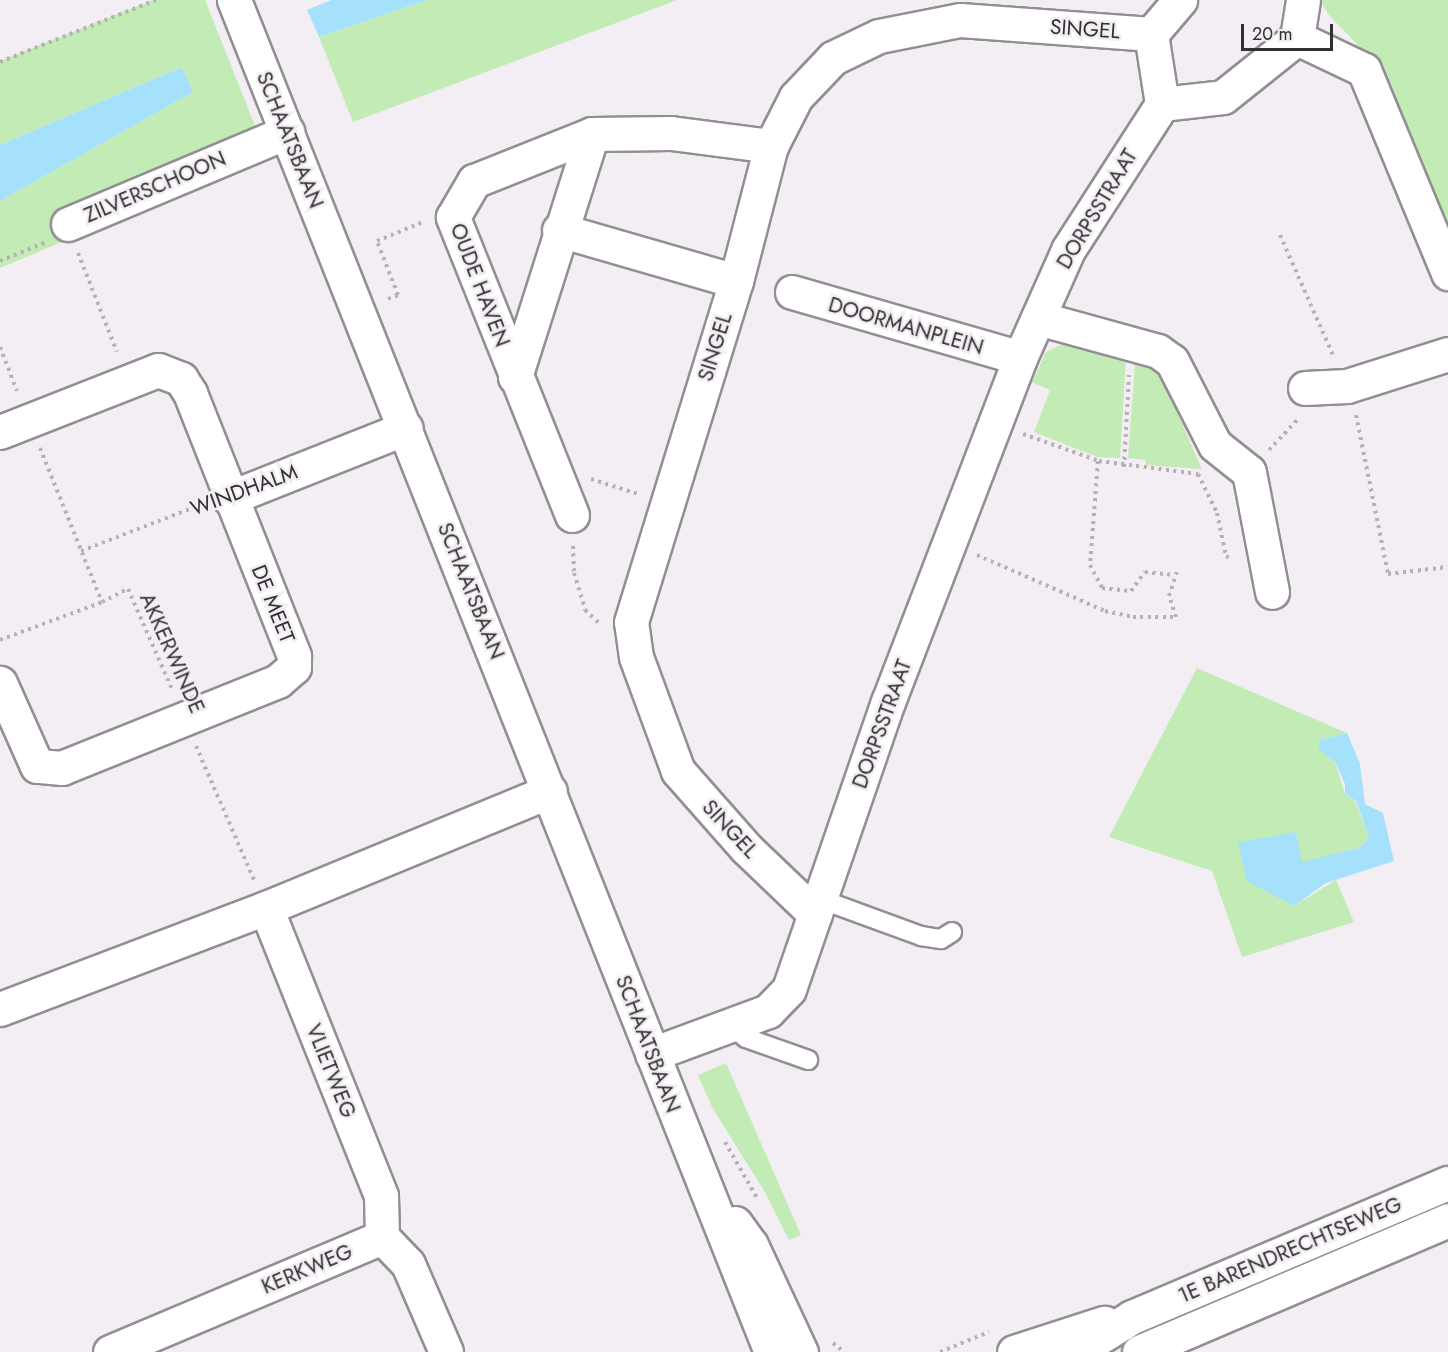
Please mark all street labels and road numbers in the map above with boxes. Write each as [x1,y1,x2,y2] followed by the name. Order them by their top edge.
[1049,14,1121,44] street label: SINGEL
[251,68,329,212] street label: SCHAATSBAAN
[1051,145,1143,273] street label: DORPSSTRAAT
[80,146,230,228] street label: ZILVERSCHOON
[445,220,515,350] street label: OUDE HAVEN
[825,292,987,360] street label: DOORMANPLEIN
[693,310,737,384] street label: SINGEL
[187,459,301,521] street label: WINDHALM
[432,519,510,663] street label: SCHAATSBAAN
[246,561,300,647] street label: DE MEET
[134,589,210,717] street label: AKKERWINDE
[847,656,917,792] street label: DORPSSTRAAT
[697,795,763,863] street label: SINGEL
[610,972,686,1116] street label: SCHAATSBAAN
[301,1020,361,1122] street label: VLIETWEG
[1174,1191,1406,1309] street label: 1E BARENDRECHTSEWEG
[258,1239,356,1299] street label: KERKWEG

